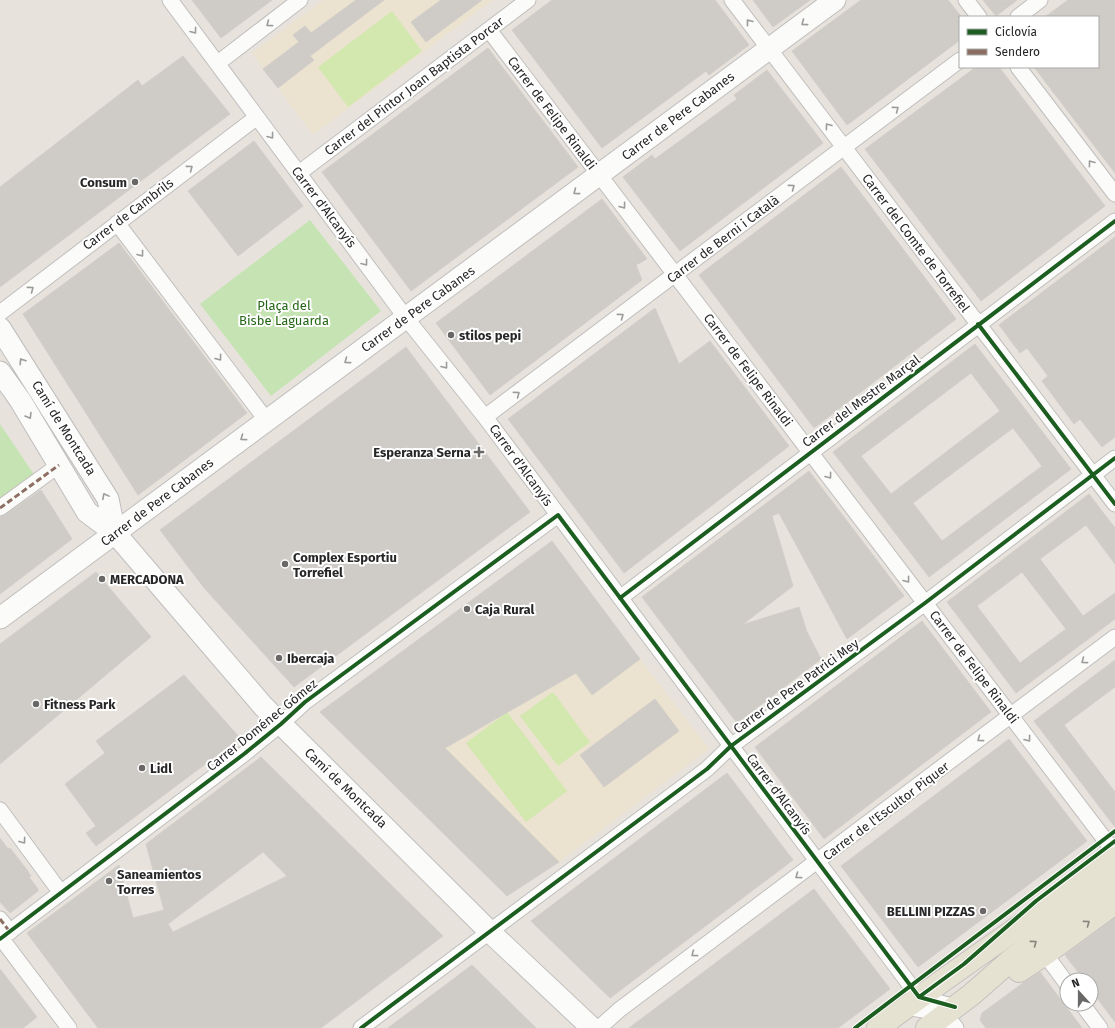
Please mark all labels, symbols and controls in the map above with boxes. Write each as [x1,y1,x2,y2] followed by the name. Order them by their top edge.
[322,14,506,158] street label: Carrer del Pintor Joan Baptista Porcar
[959,16,1099,68] legend
[801,18,808,26] one-way arrow
[267,19,274,26] one-way arrow
[747,20,754,27] one-way arrow
[995,25,1037,39] text: Ciclovía
[189,27,197,34] one-way arrow
[995,45,1040,59] text: Sendero
[505,53,599,173] street label: Carrer de Felipe Rinaldi
[619,69,737,163] street label: Carrer de Pere Cabanes
[891,107,898,114] one-way arrow
[825,124,832,131] one-way arrow
[266,131,273,138] one-way arrow
[1089,161,1096,168] one-way arrow
[289,163,359,251] street label: Carrer d'Alcanyís
[186,165,193,172] one-way arrow
[859,171,973,315] street label: Carrer del Comte de Torrefiel
[80,175,127,190] place label: Consum
[80,175,176,253] street label: Carrer de Cambrils
[130,177,140,187] marker: Consum
[787,185,794,192] one-way arrow
[573,187,580,194] one-way arrow
[664,192,782,286] street label: Carrer de Berni i Català
[618,201,625,208] one-way arrow
[136,249,143,256] one-way arrow
[361,258,368,265] one-way arrow
[358,263,478,355] street label: Carrer de Pere Cabanes
[26,287,33,294] one-way arrow
[239,298,329,328] park label: Plaça del Bisbe Laguarda
[701,310,795,430] street label: Carrer de Felipe Rinaldi
[616,314,623,321] one-way arrow
[459,328,521,343] place label: stilos pepi
[446,330,456,340] marker: stilos pepi
[799,352,923,450] street label: Carrer del Mestre Marçal
[214,353,221,360] one-way arrow
[345,356,352,363] one-way arrow
[20,359,27,366] one-way arrow
[440,361,447,368] one-way arrow
[29,378,99,478] street label: Camí de Montcada
[512,391,519,398] one-way arrow
[25,412,32,419] one-way arrow
[486,421,556,509] street label: Carrer d'Alcanyís
[240,434,247,441] one-way arrow
[373,445,471,460] place label: Esperanza Serna
[474,447,484,457] marker: Esperanza Serna
[98,455,216,549] street label: Carrer de Pere Cabanes
[824,472,831,479] one-way arrow
[102,493,110,500] one-way arrow
[293,550,397,580] place label: Complex Esportiu Torrefiel
[280,559,290,569] marker: Complex Esportiu Torrefiel
[110,572,184,587] place label: MERCADONA
[97,574,107,584] marker: MERCADONA
[903,575,910,582] one-way arrow
[475,602,534,617] place label: Caja Rural
[462,604,472,614] marker: Caja Rural
[927,607,1021,727] street label: Carrer de Felipe Rinaldi
[730,635,862,737] street label: Carrer de Pere Patrici Mey
[287,651,334,666] place label: Ibercaja
[274,653,284,663] marker: Ibercaja
[1081,656,1088,663] one-way arrow
[204,676,320,774] street label: Carrer Doménec Gómez
[44,697,116,712] place label: Fitness Park
[31,699,41,709] marker: Fitness Park
[978,734,985,741] one-way arrow
[1024,734,1031,741] one-way arrow
[302,745,390,831] street label: Camí de Montcada
[744,750,814,838] street label: Carrer d'Alcanyís
[820,759,952,863] street label: Carrer de l'Escultor Piquer
[150,761,172,776] place label: Lidl
[137,763,147,773] marker: Lidl
[18,837,25,844] one-way arrow
[117,867,202,897] place label: Saneamientos Torres
[795,871,802,879] one-way arrow
[104,876,114,886] marker: Saneamientos Torres
[887,904,976,919] place label: BELLINI PIZZAS
[978,906,988,916] marker: BELLINI PIZZAS
[1083,921,1090,928] one-way arrow
[1029,941,1036,948] one-way arrow
[691,949,698,956] one-way arrow
[1059,972,1099,1012] north arrow
[1070,976,1081,991] text: N

